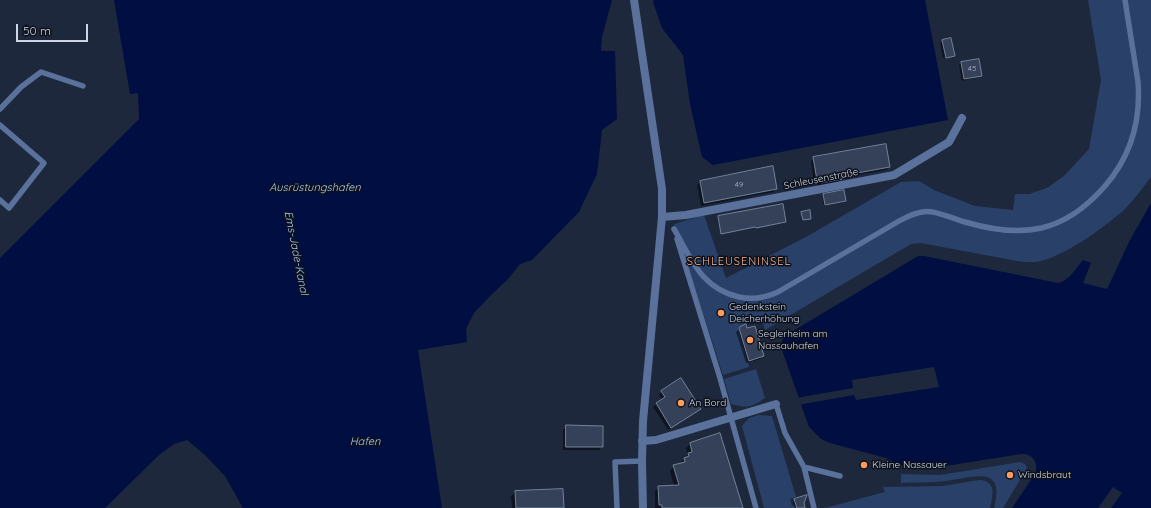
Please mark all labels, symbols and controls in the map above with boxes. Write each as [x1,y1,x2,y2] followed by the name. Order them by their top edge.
[18,16,90,42] scale bar
[23,23,51,38] text: 50 m
[968,64,976,74] house number: 45
[783,166,859,192] street label: Schleusenstraße
[735,180,743,190] house number: 49
[269,181,361,195] water label: Ausrüstungshafen
[281,210,311,296] water label: Ems-Jade-Kanal
[687,255,791,269] district label: SCHLEUSENINSEL
[729,301,800,324] place label: Gedenkstein Deicherhöhung
[716,308,726,318] marker: Gedenkstein Deicherhöhung
[758,328,828,352] place label: Seglerheim am Nassauhafen
[745,335,755,345] marker: Seglerheim am Nassauhafen
[689,397,726,409] place label: An Bord
[676,398,686,408] marker: An Bord
[350,435,380,449] water label: Hafen
[872,459,947,471] place label: Kleine Nassauer
[859,460,869,470] marker: Kleine Nassauer
[1018,469,1071,481] place label: Windsbraut
[1005,470,1015,480] marker: Windsbraut

